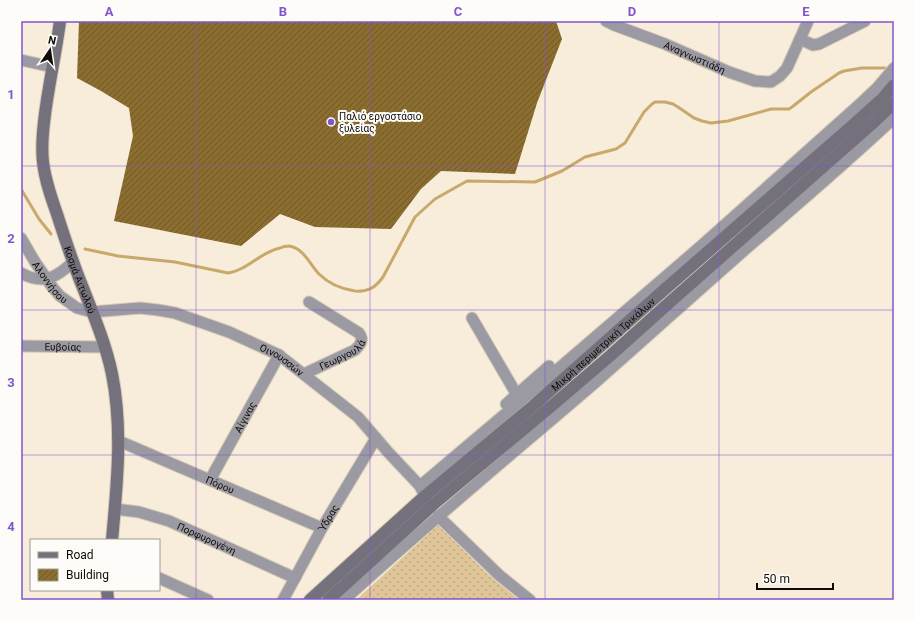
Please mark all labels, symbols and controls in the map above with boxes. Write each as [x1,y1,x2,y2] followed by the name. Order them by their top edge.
[105,4,114,19] text: A
[279,4,287,19] text: B
[454,4,463,19] text: C
[628,4,636,19] text: D
[802,4,810,19] text: E
[30,30,70,70] north arrow
[47,34,58,48] text: N
[662,39,727,75] street label: Αναγνωστιάδη
[7,87,15,102] text: 1
[339,111,422,135] place label: Παλιό εργοστάσιο ξυλείας
[326,117,336,127] marker: Παλιό εργοστάσιο ξυλείας
[7,231,15,246] text: 2
[62,245,98,315] street label: Κοσμά Αιτωλού
[31,259,70,305] street label: Αλοννήσου
[549,295,657,393] street label: Μικρή περιμετρική Τρικάλων
[317,338,367,372] street label: Γεωργουλά
[44,341,82,353] street label: Ευβοίας
[258,341,306,378] street label: Οινουσσών
[7,375,15,390] text: 3
[232,400,259,434] street label: Αίγινας
[204,473,236,495] street label: Πόρου
[316,502,341,534] street label: Ύδρας
[7,519,15,534] text: 4
[176,520,238,556] street label: Πορφυρογένη
[30,539,160,591] legend
[66,548,94,562] text: Road
[757,565,833,591] scale bar
[66,568,109,582] text: Building
[763,572,790,586] text: 50 m

